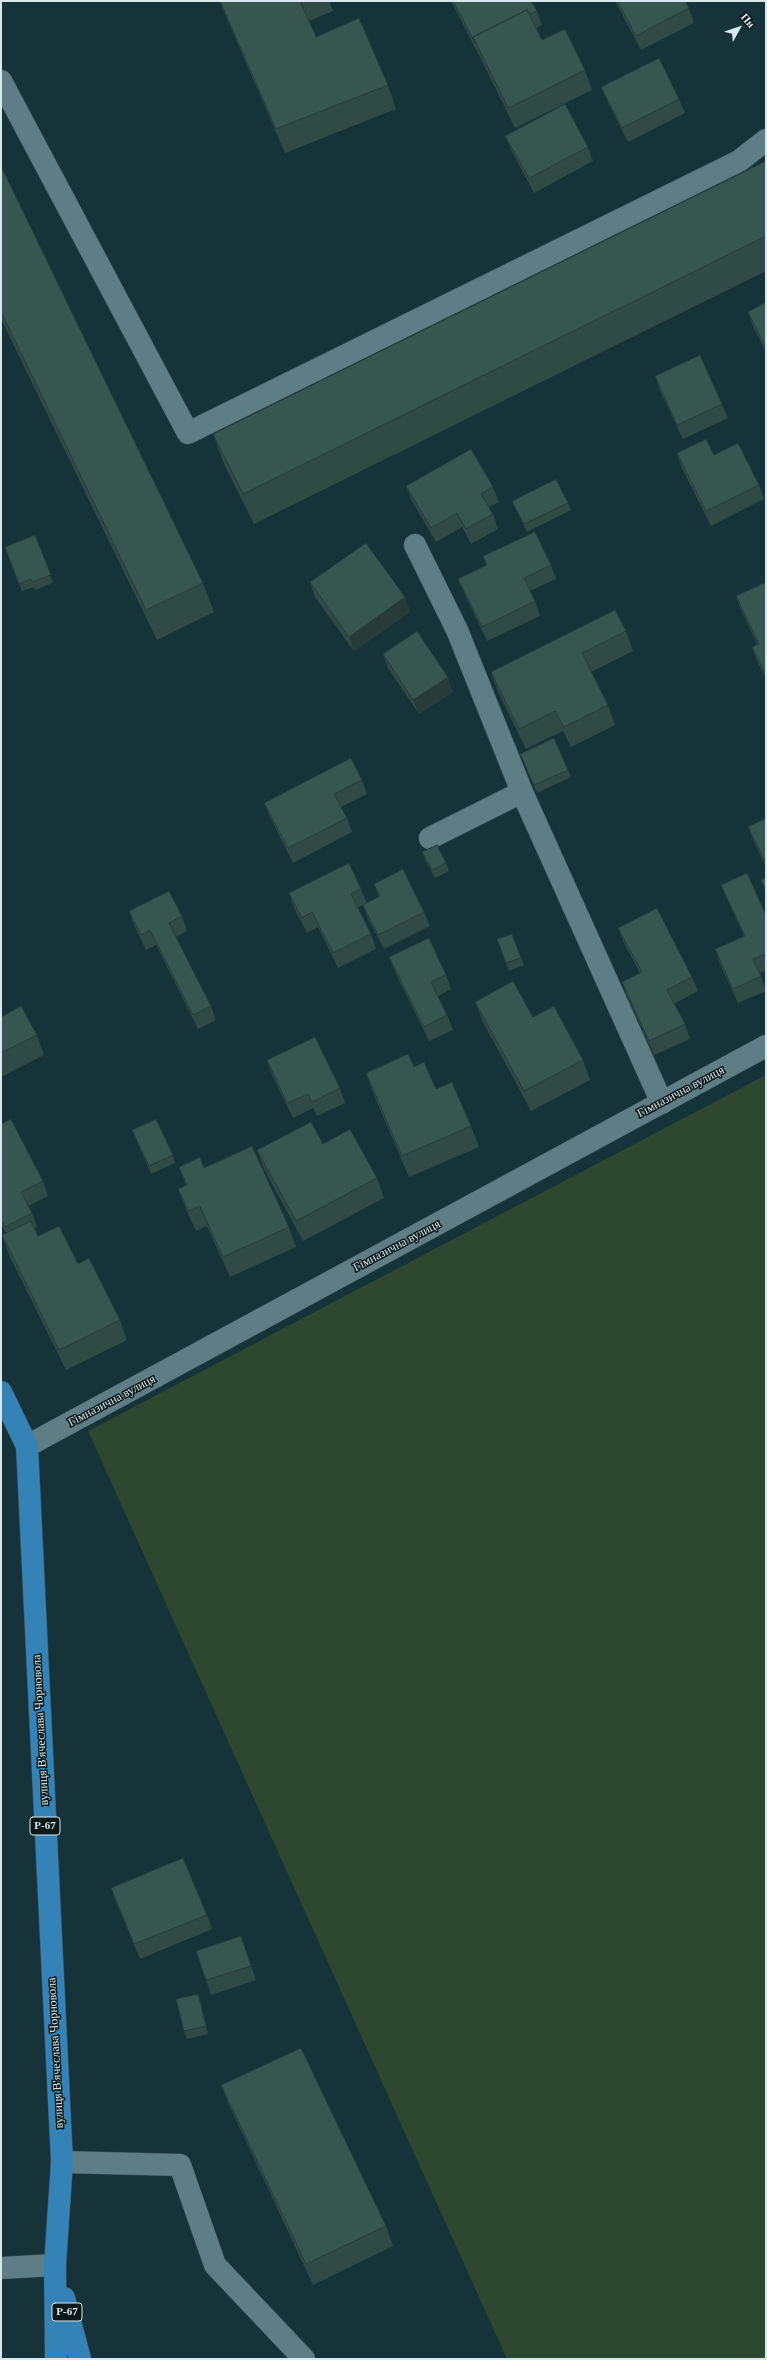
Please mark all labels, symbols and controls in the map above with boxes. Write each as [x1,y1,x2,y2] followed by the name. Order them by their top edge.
[719,8,759,48] north arrow
[739,11,758,30] text: Пн
[635,1063,727,1121] street label: Гімназична вулиця
[351,1217,443,1275] street label: Гімназична вулиця
[66,1372,158,1430] street label: Гімназична вулиця
[30,1654,52,1806] street label: вулиця В'ячеслава Чорновола
[30,1817,60,1835] road number: Р-67
[45,1977,67,2129] street label: вулиця В'ячеслава Чорновола
[52,2303,82,2321] road number: Р-67

